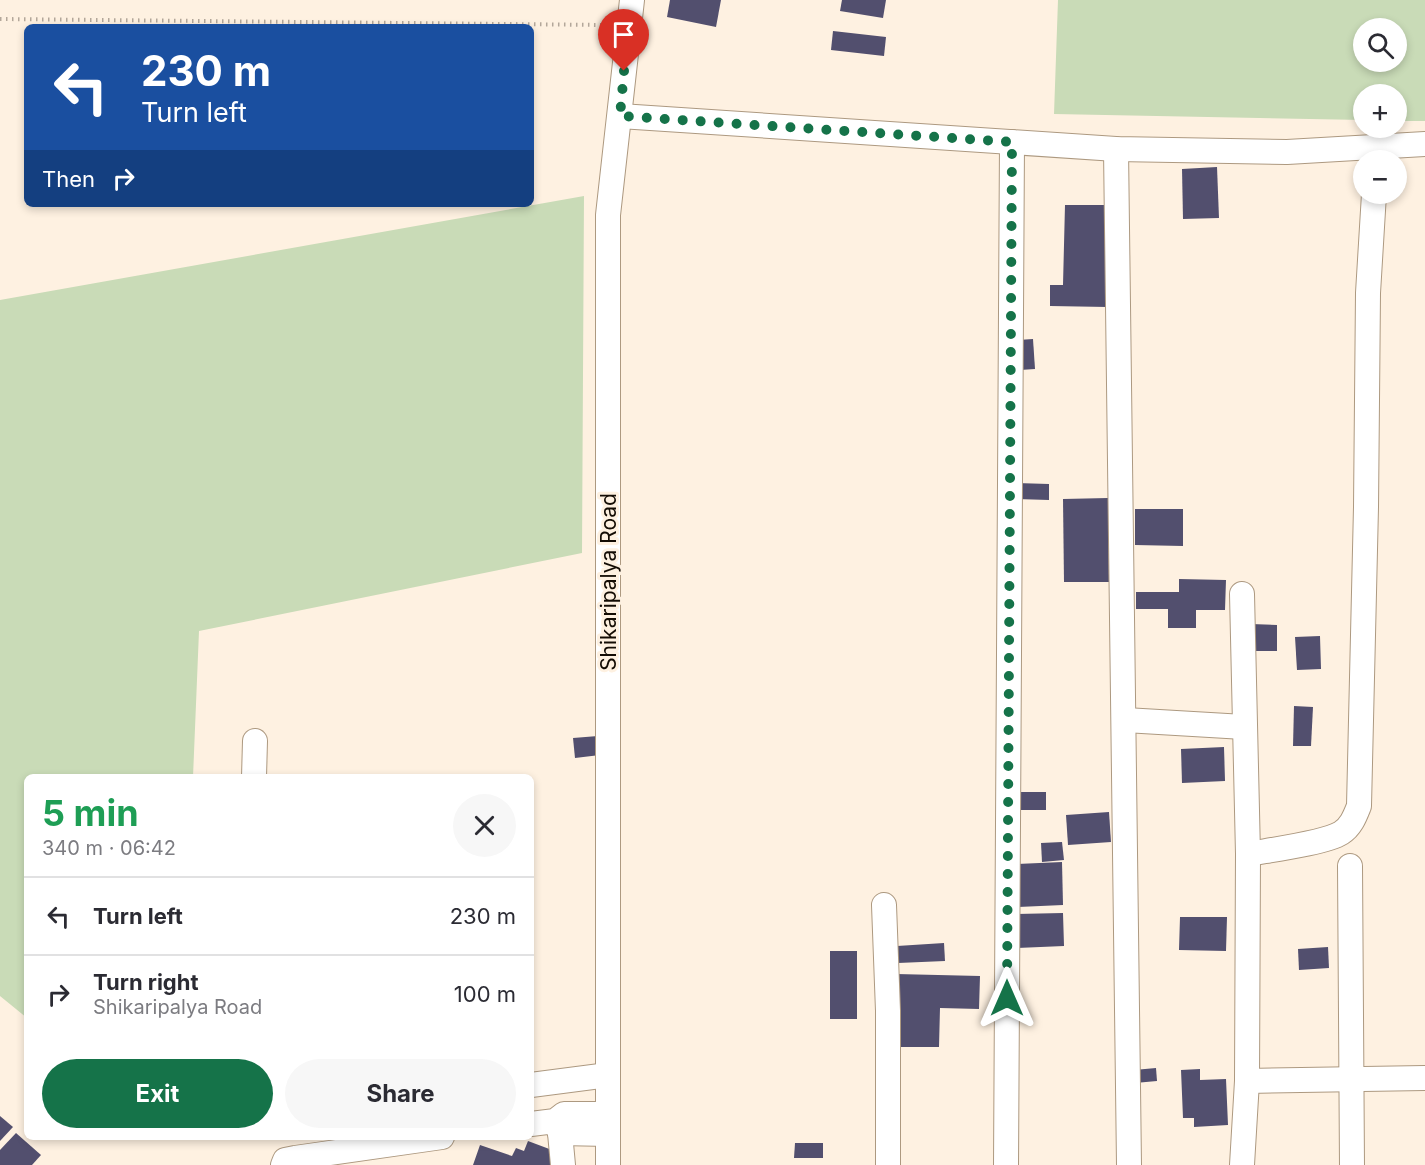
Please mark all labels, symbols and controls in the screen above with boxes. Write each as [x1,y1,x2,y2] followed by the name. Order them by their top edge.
[598,9,649,71] pin
[607,18,640,51] icon: arrive
[1353,18,1407,204] map controls
[1353,18,1407,72] button: search
[141,45,271,96] text: 230 m
[42,48,120,126] icon: left
[1353,84,1407,138] button: +
[141,96,247,129] text: Turn left
[1353,150,1407,204] button: −
[107,162,140,195] icon: right
[42,166,95,192] text: Then
[596,493,621,671] street label: Shikaripalya Road
[42,791,139,835] text: 5 min
[453,794,516,857] button: close
[42,836,176,860] text: 340 m · 06:42
[42,900,75,933] icon: left
[93,903,183,929] text: Turn left
[450,903,516,929] text: 230 m
[975,966,1039,1030] position arrow
[93,969,199,995] text: Turn right
[42,978,75,1011] icon: right
[454,981,516,1007] text: 100 m
[93,995,262,1019] text: Shikaripalya Road
[42,1059,273,1128] button: Exit
[285,1059,516,1128] button: Share

